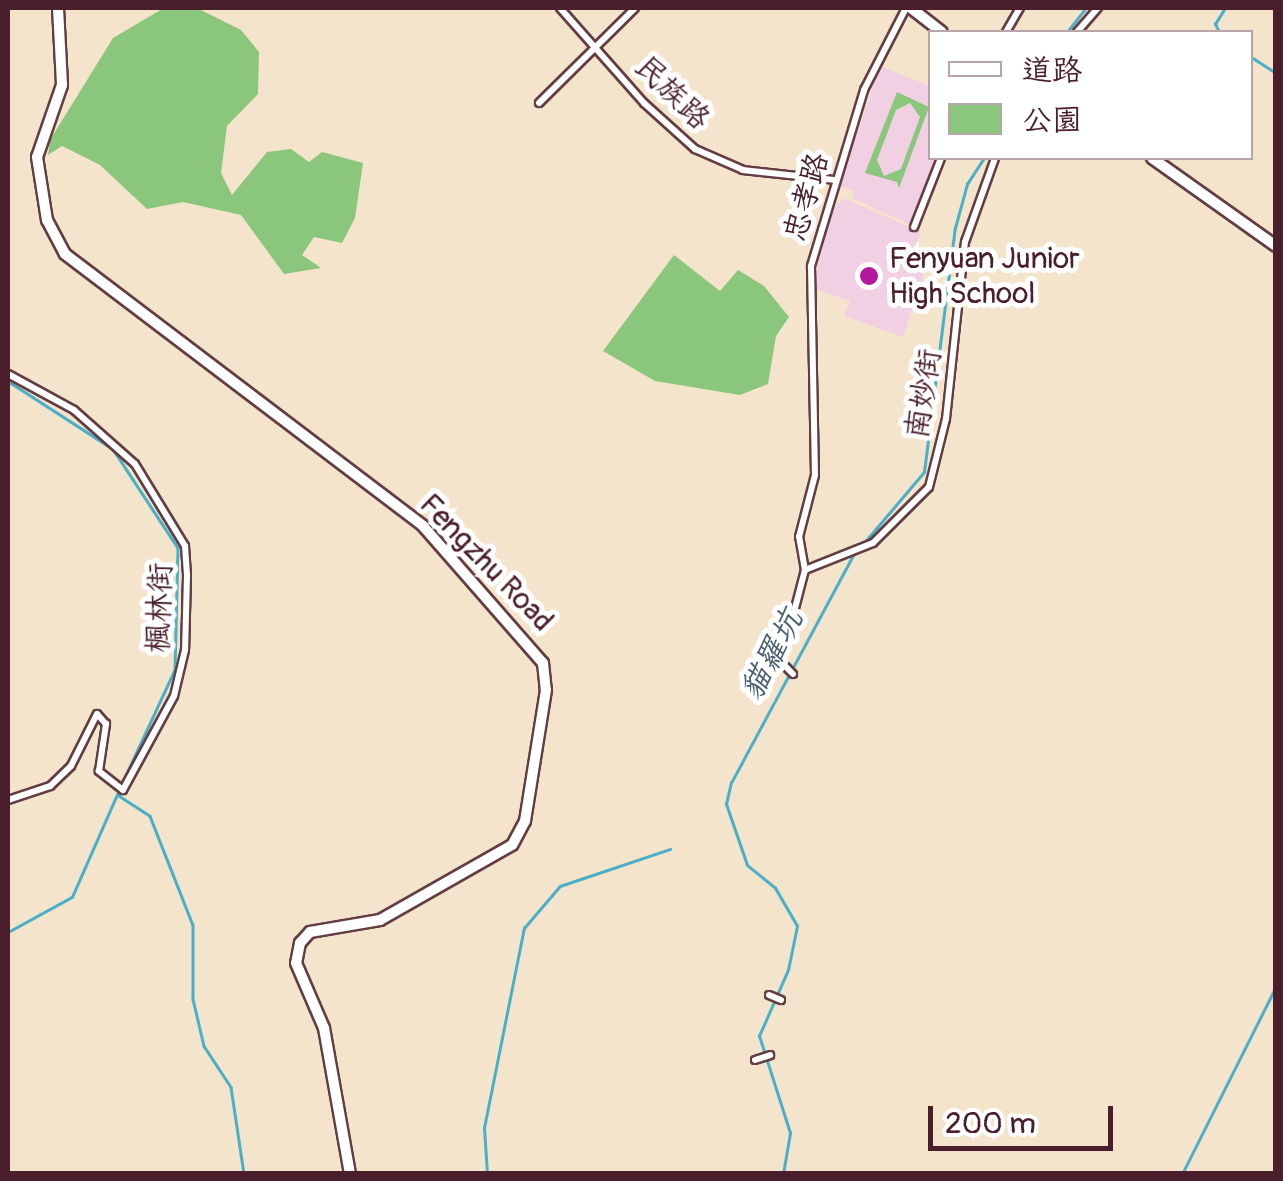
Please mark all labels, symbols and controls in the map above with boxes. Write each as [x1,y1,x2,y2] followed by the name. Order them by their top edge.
[928,30,1253,160] legend
[627,49,717,137] street label: 民族路
[1022,52,1082,89] text: 道路
[1022,102,1082,139] text: 公園
[777,149,837,245] street label: 忠孝路
[889,241,1080,312] place label: Fenyuan Junior High School
[858,265,880,287] marker: Fenyuan Junior High School
[899,347,949,441] street label: 南妙街
[412,487,560,639] street label: Fengzhu Road
[140,562,180,654] street label: 楓林街
[733,604,811,706] water label: 貓羅坑
[933,1086,1118,1148] scale bar
[945,1105,1036,1142] text: 200 m

